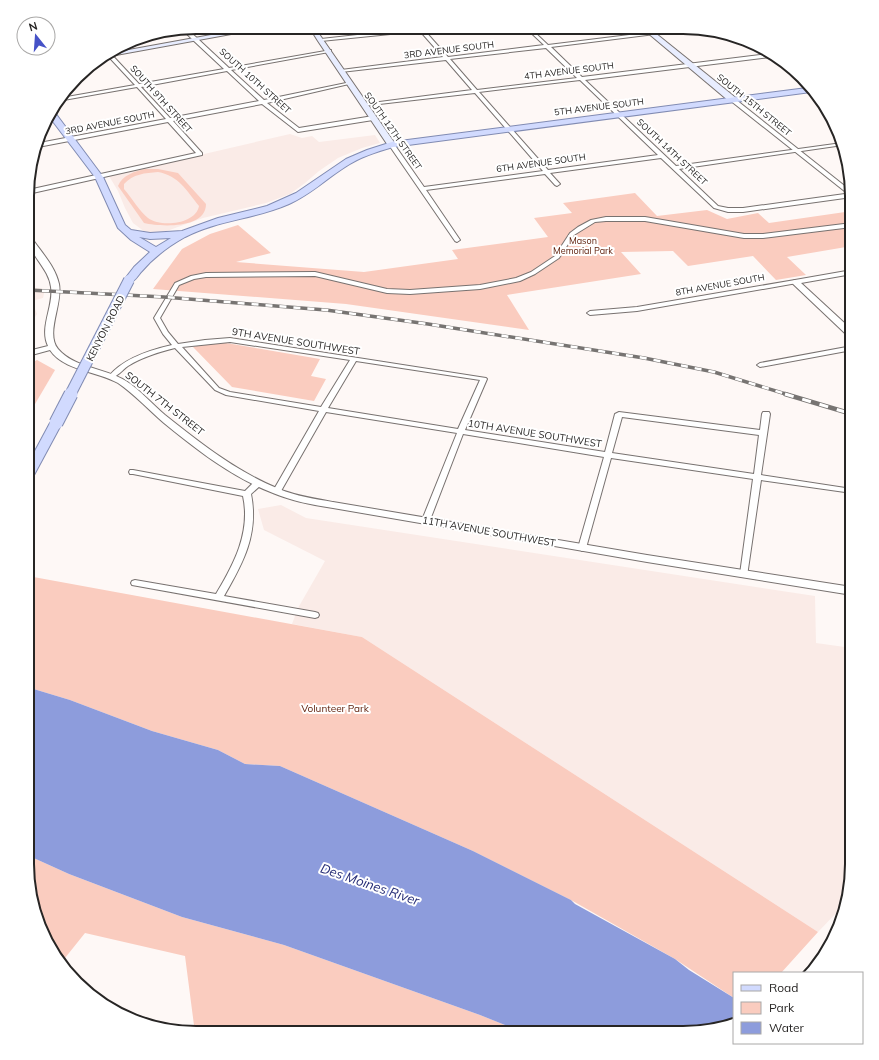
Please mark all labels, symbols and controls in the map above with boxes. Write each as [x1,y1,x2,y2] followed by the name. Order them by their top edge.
[16,16,56,56] north arrow
[27,19,39,34] text: N
[403,39,495,60] street label: 3RD AVENUE SOUTH
[217,46,294,116] street label: SOUTH 10TH STREET
[524,60,614,81] street label: 4TH AVENUE SOUTH
[128,63,195,135] street label: SOUTH 9TH STREET
[715,71,794,138] street label: SOUTH 15TH STREET
[362,90,425,172] street label: SOUTH 12TH STREET
[554,96,644,117] street label: 5TH AVENUE SOUTH
[64,108,156,137] street label: 3RD AVENUE SOUTH
[635,116,710,188] street label: SOUTH 14TH STREET
[496,151,586,174] street label: 6TH AVENUE SOUTH
[553,235,613,256] park label: Mason Memorial Park
[675,271,765,298] street label: 8TH AVENUE SOUTH
[83,293,128,363] street label: KENYON ROAD
[231,325,361,358] street label: 9TH AVENUE SOUTHWEST
[123,369,207,438] street label: SOUTH 7TH STREET
[467,416,603,450] street label: 10TH AVENUE SOUTHWEST
[421,513,557,550] street label: 11TH AVENUE SOUTHWEST
[301,702,370,715] park label: Volunteer Park
[318,860,423,909] water label: Des Moines River
[733,972,863,1044] legend
[769,980,798,995] text: Road
[769,1000,795,1015] text: Park
[769,1020,805,1035] text: Water

